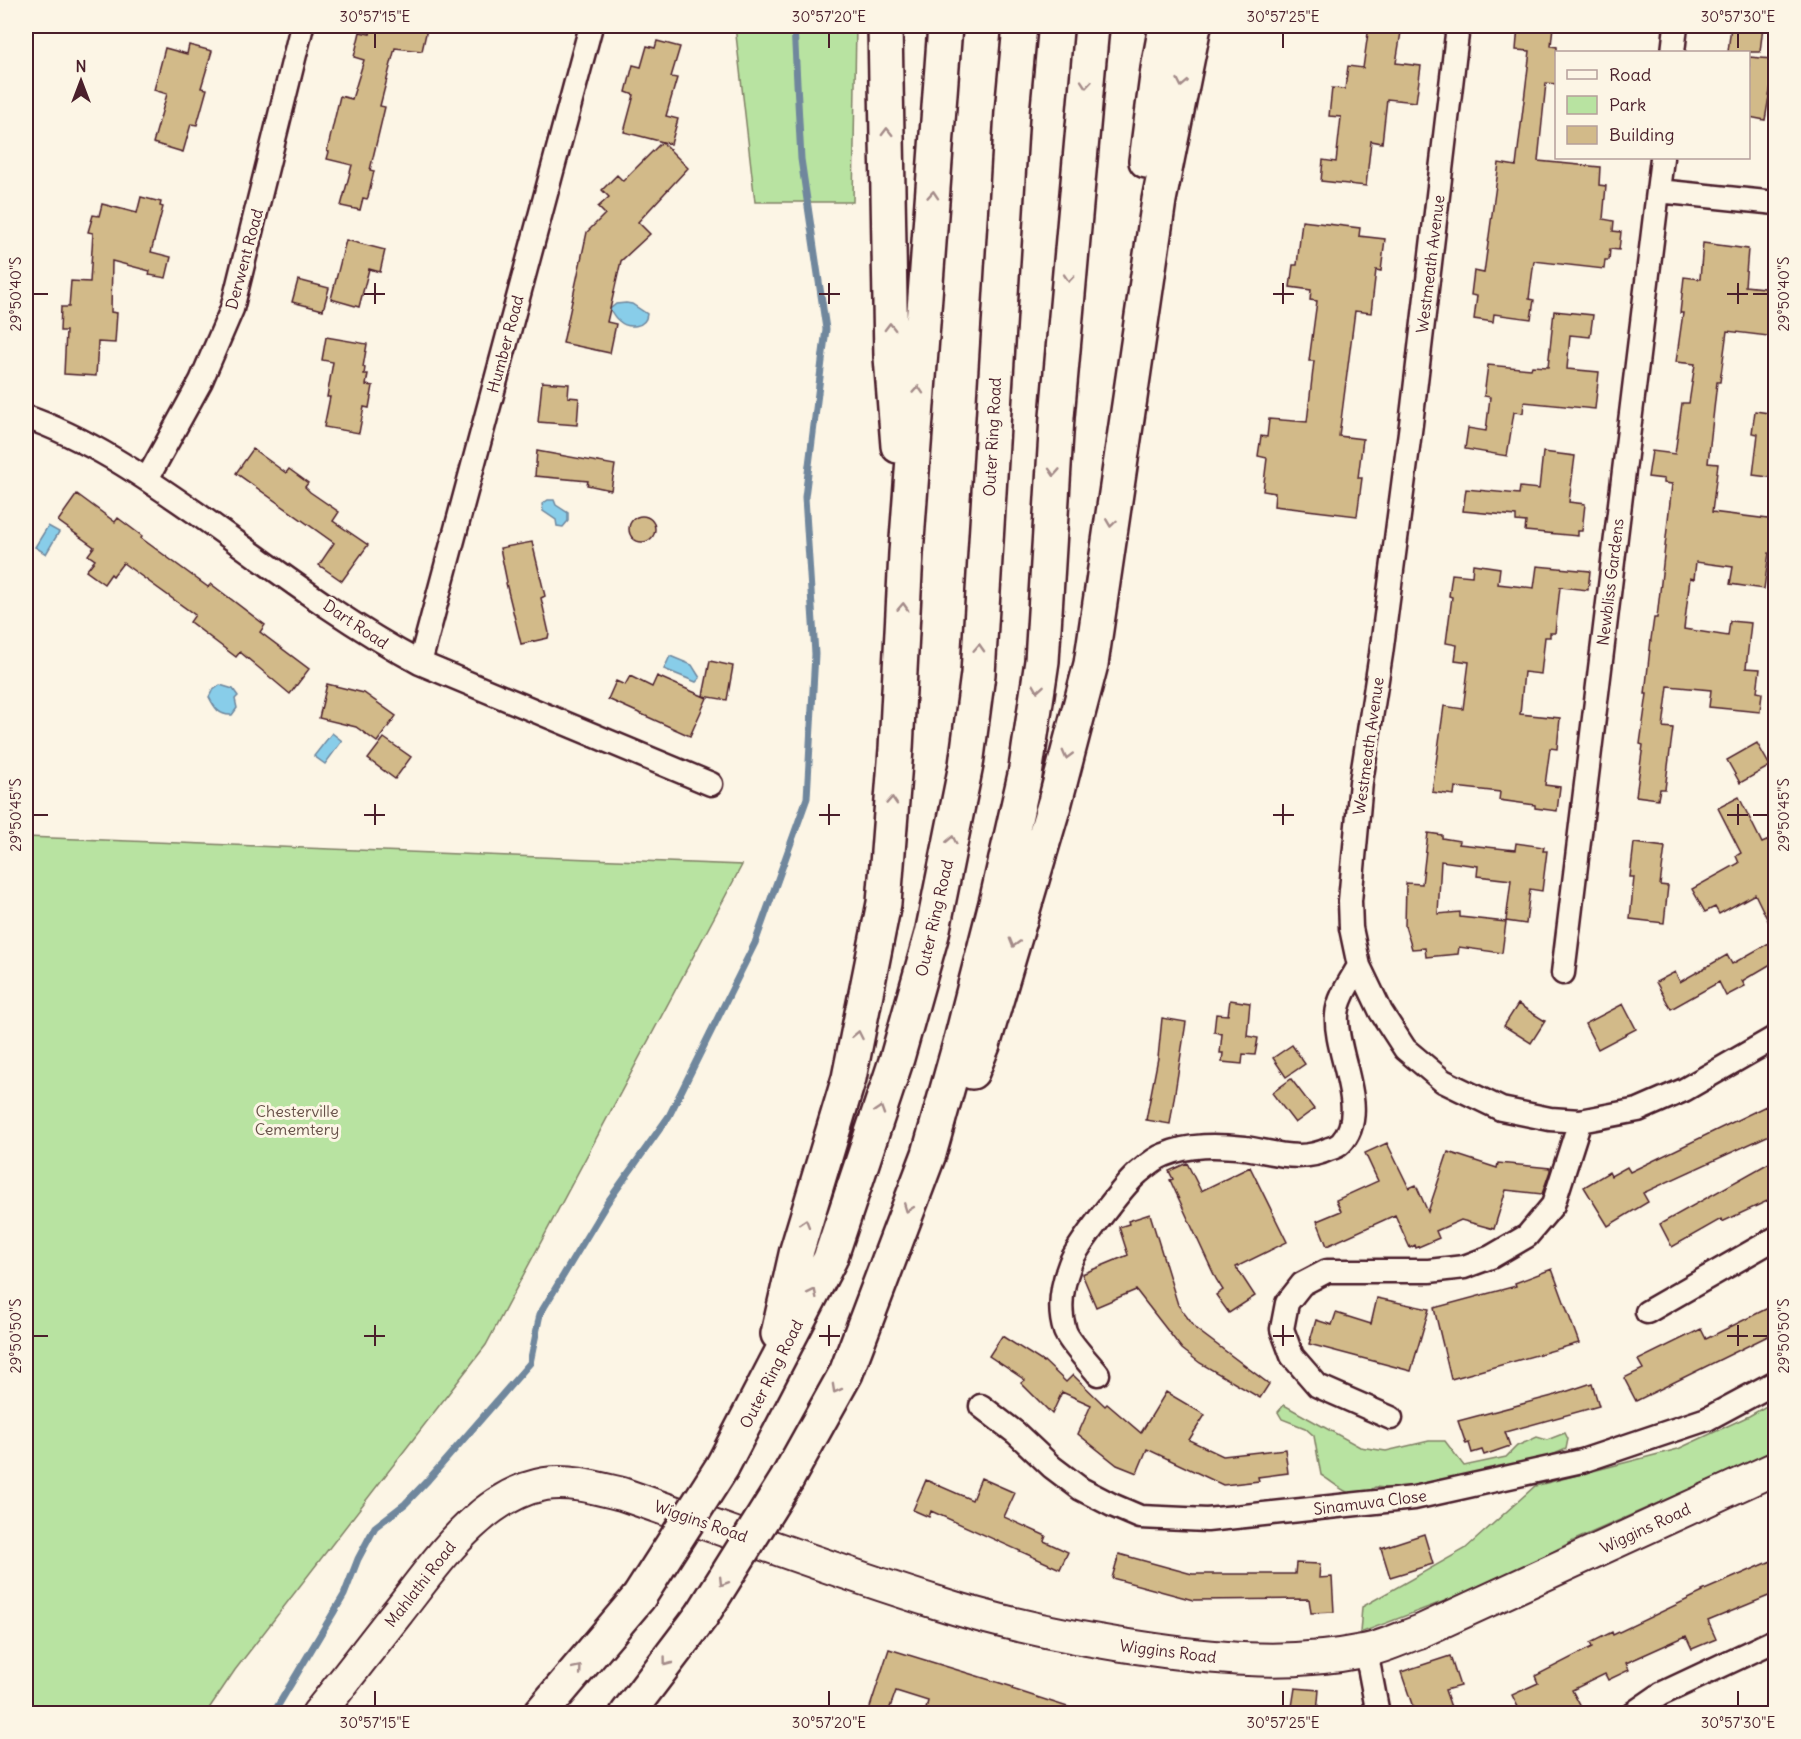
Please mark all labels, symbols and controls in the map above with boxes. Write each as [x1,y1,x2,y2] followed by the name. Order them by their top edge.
[340,7,411,26] text: 30°57'15"E
[792,7,866,26] text: 30°57'20"E
[1246,7,1320,26] text: 30°57'25"E
[1701,7,1775,26] text: 30°57'30"E
[51,51,111,111] north arrow
[1555,51,1750,159] legend
[75,56,87,76] text: N
[1609,63,1652,86] text: Road
[1176,77,1189,87] one-way arrow
[1080,79,1093,88] one-way arrow
[1609,93,1646,116] text: Park
[1609,123,1674,146] text: Building
[880,127,893,136] one-way arrow
[927,191,940,200] one-way arrow
[1412,194,1448,334] street label: Westmeath Avenue
[221,206,267,312] street label: Derwent Road
[6,257,25,331] text: 29°50'40"S
[1774,257,1793,331] text: 29°50'40"S
[1063,273,1076,283] one-way arrow
[482,293,528,395] street label: Humber Road
[884,322,896,331] one-way arrow
[979,377,1005,497] street label: Outer Ring Road
[912,385,925,394] one-way arrow
[1047,468,1060,477] one-way arrow
[1592,517,1628,647] street label: Newbliss Gardens
[1105,518,1117,527] one-way arrow
[320,595,392,653] street label: Dart Road
[897,602,910,611] one-way arrow
[973,643,986,652] one-way arrow
[1348,676,1388,816] street label: Westmeath Avenue
[1032,683,1044,692] one-way arrow
[1062,750,1075,760] one-way arrow
[6,778,25,852] text: 29°50'45"S
[1774,778,1793,852] text: 29°50'45"S
[885,797,898,806] one-way arrow
[945,836,958,846] one-way arrow
[911,858,957,978] street label: Outer Ring Road
[1009,937,1021,948] one-way arrow
[851,1031,864,1041] one-way arrow
[255,1101,339,1139] park label: Chesterville Cememtery
[873,1105,885,1116] one-way arrow
[903,1202,915,1213] one-way arrow
[798,1218,810,1229] one-way arrow
[806,1288,817,1299] one-way arrow
[6,1298,25,1374] text: 29°50'50"S
[1774,1298,1793,1374] text: 29°50'50"S
[735,1316,807,1432] street label: Outer Ring Road
[832,1383,843,1394] one-way arrow
[1312,1485,1428,1519] street label: Sinamuva Close
[652,1496,750,1546] street label: Wiggins Road
[1597,1498,1693,1558] street label: Wiggins Road
[380,1537,460,1631] street label: Mahlathi Road
[719,1576,731,1586] one-way arrow
[1118,1635,1218,1667] street label: Wiggins Road
[664,1655,675,1666] one-way arrow
[571,1665,582,1676] one-way arrow
[340,1713,411,1732] text: 30°57'15"E
[792,1713,866,1732] text: 30°57'20"E
[1246,1713,1320,1732] text: 30°57'25"E
[1701,1713,1775,1732] text: 30°57'30"E

